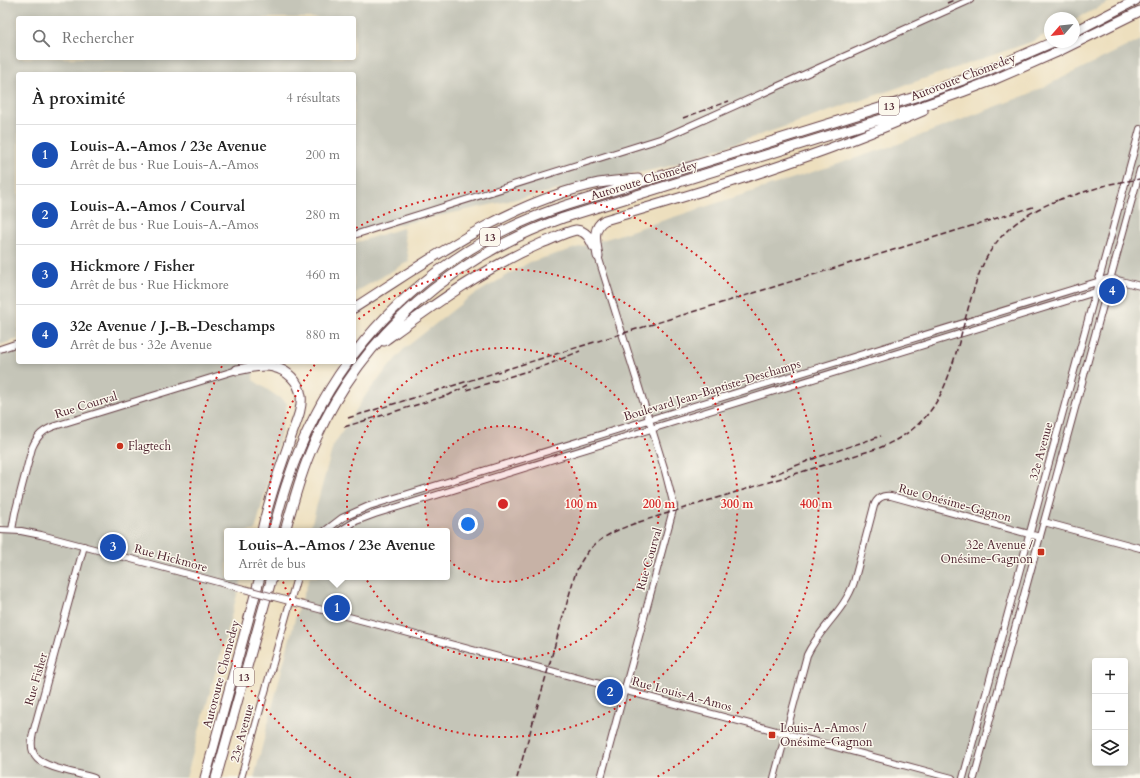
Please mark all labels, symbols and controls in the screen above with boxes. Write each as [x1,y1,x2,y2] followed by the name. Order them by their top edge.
[1044,12,1080,48] north arrow
[16,16,356,60] search box
[30,27,52,49] icon: search
[62,28,134,48] text: Rechercher
[908,49,1018,104] street label: Autoroute Chomedey
[32,87,126,110] text: À proximité
[286,89,340,107] text: 4 résultats
[879,97,899,115] road number: 13
[70,136,267,156] text: Louis-A.-Amos / 23e Avenue
[42,146,48,164] text: 1
[306,146,340,164] text: 200 m
[70,156,259,174] text: Arrêt de bus · Rue Louis-A.-Amos
[588,156,700,204] street label: Autoroute Chomedey
[70,196,245,216] text: Louis-A.-Amos / Courval
[42,206,48,224] text: 2
[306,206,340,224] text: 280 m
[70,216,259,234] text: Arrêt de bus · Rue Louis-A.-Amos
[480,228,500,246] road number: 13
[70,256,194,276] text: Hickmore / Fisher
[42,266,48,284] text: 3
[306,266,340,284] text: 460 m
[70,276,229,294] text: Arrêt de bus · Rue Hickmore
[1099,276,1125,306] pin: 4
[70,316,275,336] text: 32e Avenue / J.-B.-Deschamps
[42,326,48,344] text: 4
[306,326,340,344] text: 880 m
[70,336,212,354] text: Arrêt de bus · 32e Avenue
[622,355,802,425] street label: Boulevard Jean-Baptiste-Deschamps
[53,388,119,422] street label: Rue Courval
[1026,420,1056,482] street label: 32e Avenue
[128,438,172,454] place label: Flagtech
[115,441,125,451] marker: Flagtech
[897,480,1013,526] street label: Rue Onésime-Gagnon
[565,496,598,512] text: 100 m
[643,496,676,512] text: 200 m
[721,496,754,512] text: 300 m
[800,496,833,512] text: 400 m
[496,497,510,511] centre of rings
[458,514,478,534] your location
[632,526,666,592] street label: Rue Courval
[224,528,450,580] popup
[100,532,126,562] pin: 3
[239,535,435,555] text: Louis-A.-Amos / 23e Avenue
[940,537,1033,567] place label: 32e Avenue / Onésime-Gagnon
[133,541,209,575] street label: Rue Hickmore
[1036,547,1046,557] marker: 32e Avenue / Onésime-Gagnon
[239,555,306,573] text: Arrêt de bus
[324,593,350,623] pin: 1
[199,618,243,730] street label: Autoroute Chomedey
[21,650,51,707] street label: Rue Fisher
[1092,658,1128,766] map controls
[1092,658,1128,694] button: +
[234,668,254,686] road number: 13
[630,673,734,715] street label: Rue Louis-A.-Amos
[597,677,623,707] pin: 2
[1092,694,1128,730] button: −
[227,702,257,764] street label: 23e Avenue
[780,720,873,750] place label: Louis-A.-Amos / Onésime-Gagnon
[767,730,777,740] marker: Louis-A.-Amos / Onésime-Gagnon
[1092,730,1128,766] button: layers

